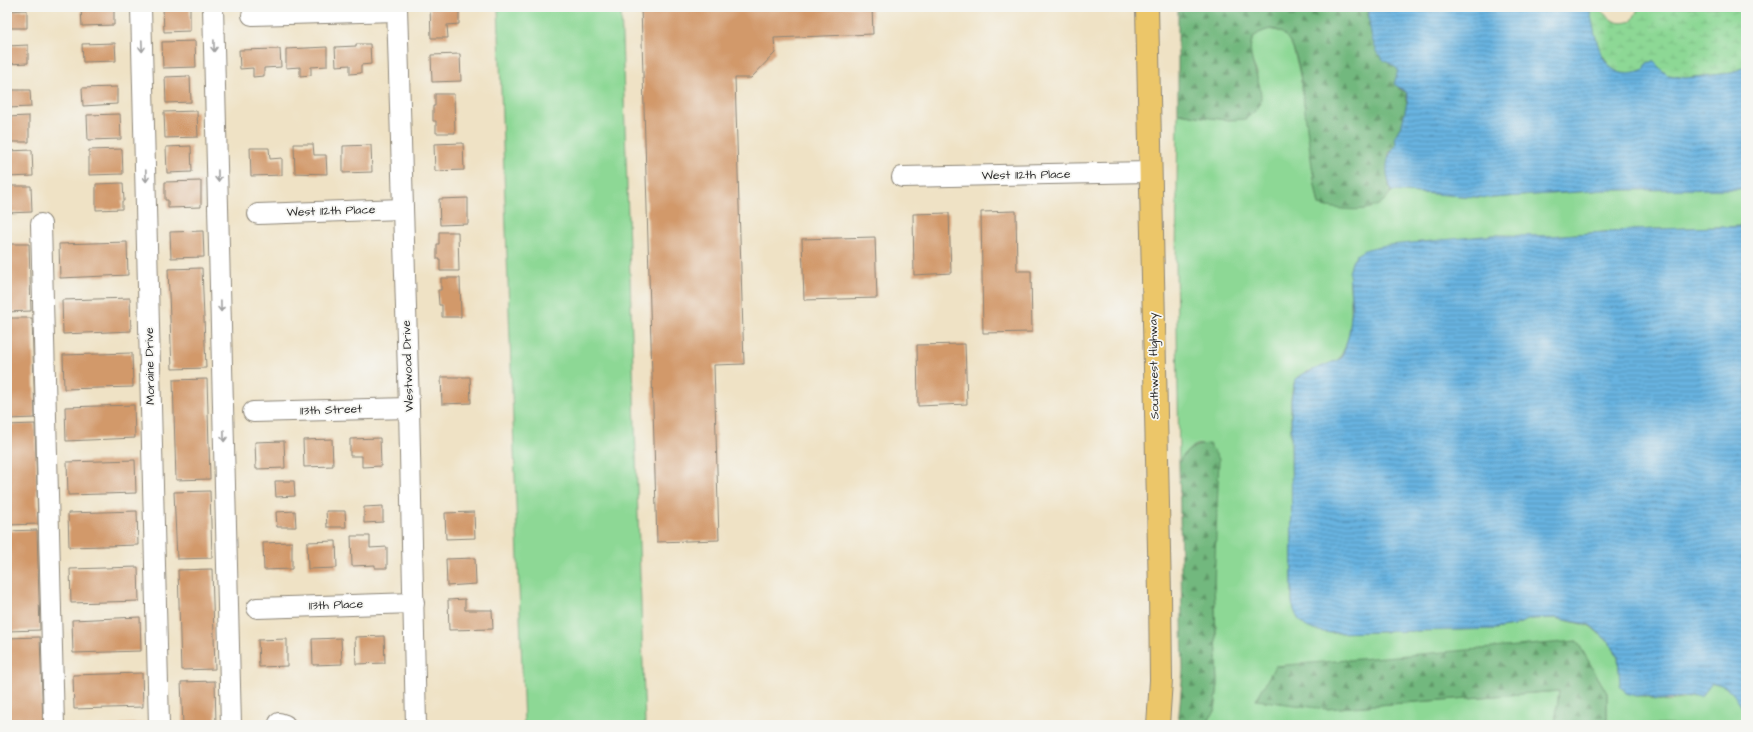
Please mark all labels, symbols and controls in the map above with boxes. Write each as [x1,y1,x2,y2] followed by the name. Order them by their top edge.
[139,39,146,52] one-way arrow
[211,39,218,52] one-way arrow
[981,166,1071,184] street label: West 112th Place
[142,169,150,182] one-way arrow
[214,169,221,182] one-way arrow
[286,201,376,221] street label: West 112th Place
[217,299,225,312] one-way arrow
[1145,312,1164,420] street label: Southwest Highway
[398,319,418,412] street label: Westwood Drive
[141,327,159,405] street label: Moraine Drive
[300,400,362,420] street label: 113th Street
[220,429,228,442] one-way arrow
[308,596,364,614] street label: 113th Place

